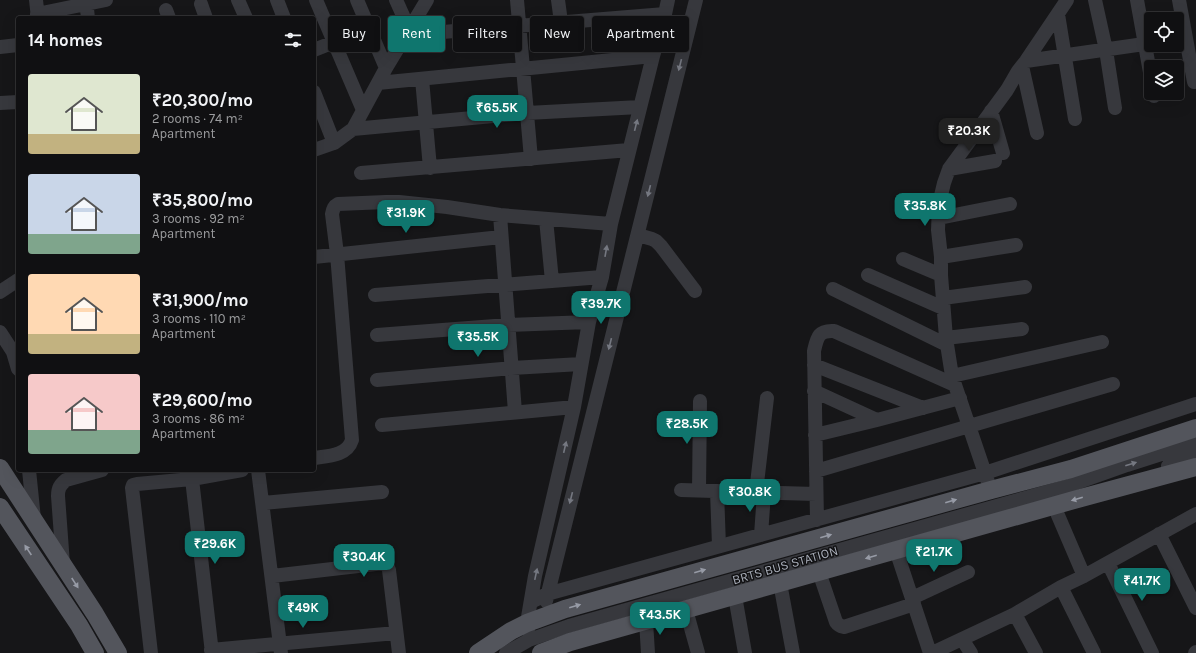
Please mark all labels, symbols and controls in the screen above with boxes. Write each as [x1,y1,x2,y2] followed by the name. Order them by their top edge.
[1144,12,1184,100] map controls
[1144,12,1184,52] button: locate
[328,16,380,52] chip: Buy
[388,16,445,52] chip: Rent
[453,16,522,52] chip: Filters
[530,16,584,52] chip: New
[592,16,689,52] chip: Apartment
[282,29,304,51] icon: filters
[28,30,103,50] text: 14 homes
[677,59,683,71] one-way arrow
[1144,60,1184,100] button: layers
[60,90,108,138] icon: home
[152,90,253,110] text: ₹20,300/mo
[464,95,530,129] pin: ₹65.5K
[476,100,518,115] text: ₹65.5K
[152,111,243,126] text: 2 rooms · 74 m²
[936,118,1002,152] pin: ₹20.3K
[633,119,639,131] one-way arrow
[948,123,990,138] text: ₹20.3K
[152,126,215,141] text: Apartment
[645,185,651,197] one-way arrow
[60,190,108,238] icon: home
[152,190,253,210] text: ₹35,800/mo
[892,193,958,227] pin: ₹35.8K
[904,198,946,213] text: ₹35.8K
[373,200,439,234] pin: ₹31.9K
[386,205,426,220] text: ₹31.9K
[152,211,245,226] text: 3 rooms · 92 m²
[152,226,215,241] text: Apartment
[603,245,609,257] one-way arrow
[60,290,108,338] icon: home
[152,290,248,310] text: ₹31,900/mo
[568,291,634,325] pin: ₹39.7K
[580,296,622,311] text: ₹39.7K
[152,311,246,326] text: 3 rooms · 110 m²
[445,324,511,358] pin: ₹35.5K
[152,326,215,341] text: Apartment
[457,329,499,344] text: ₹35.5K
[607,339,613,351] one-way arrow
[60,390,108,438] icon: home
[152,390,252,410] text: ₹29,600/mo
[152,411,245,426] text: 3 rooms · 86 m²
[654,411,720,445] pin: ₹28.5K
[666,416,708,431] text: ₹28.5K
[152,426,215,441] text: Apartment
[562,441,568,453] one-way arrow
[1125,460,1137,466] one-way arrow
[717,479,783,513] pin: ₹30.8K
[728,484,772,499] text: ₹30.8K
[568,492,574,504] one-way arrow
[1071,496,1083,502] one-way arrow
[945,498,957,504] one-way arrow
[182,531,248,565] pin: ₹29.6K
[820,533,832,539] one-way arrow
[194,536,236,551] text: ₹29.6K
[901,539,967,573] pin: ₹21.7K
[730,543,840,587] street label: BRTS BUS STATION
[25,544,32,555] one-way arrow
[331,544,397,578] pin: ₹30.4K
[915,544,953,559] text: ₹21.7K
[343,549,385,564] text: ₹30.4K
[865,554,877,560] one-way arrow
[533,567,539,580] one-way arrow
[695,568,707,574] one-way arrow
[1109,568,1175,602] pin: ₹41.7K
[1123,573,1161,588] text: ₹41.7K
[71,578,79,588] one-way arrow
[279,595,327,629] pin: ₹49K
[287,600,319,615] text: ₹49K
[627,602,693,636] pin: ₹43.5K
[570,603,582,609] one-way arrow
[639,607,681,622] text: ₹43.5K

